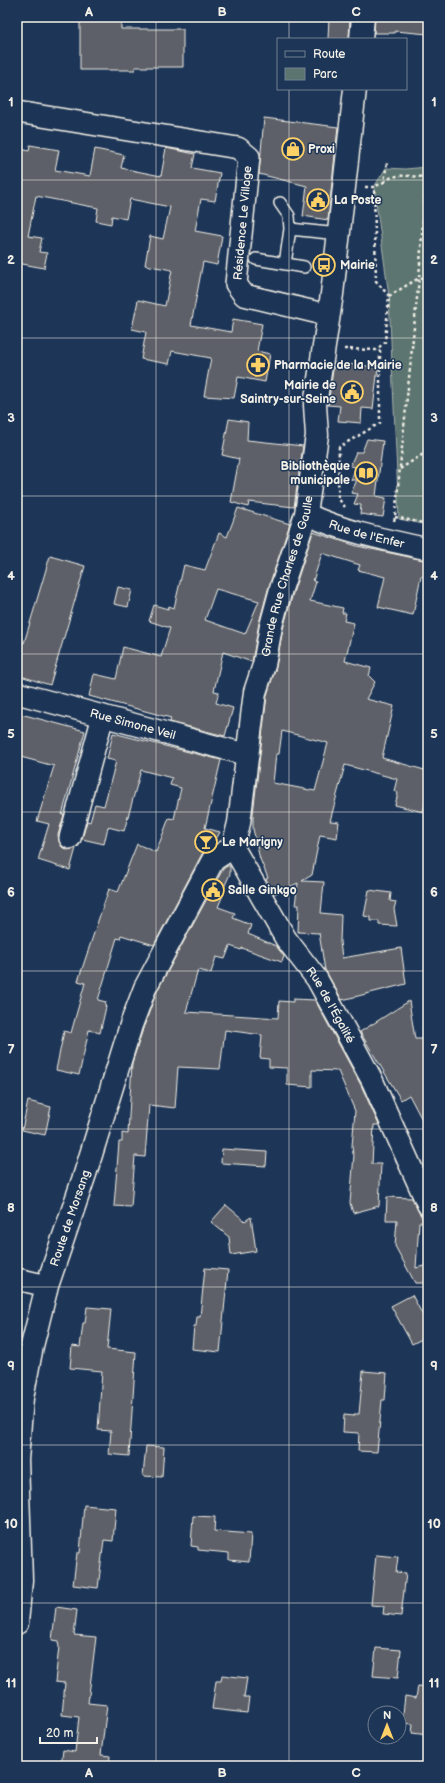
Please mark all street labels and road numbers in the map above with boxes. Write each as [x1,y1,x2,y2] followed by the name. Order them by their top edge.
[231,165,255,281] street label: Résidence Le Village
[258,495,316,658] street label: Grande Rue Charles de Gaulle
[327,516,406,551] street label: Rue de l'Enfer
[88,705,177,743] street label: Rue Simone Veil
[303,964,358,1046] street label: Rue de l'Égalité
[47,1168,93,1268] street label: Route de Morsang

